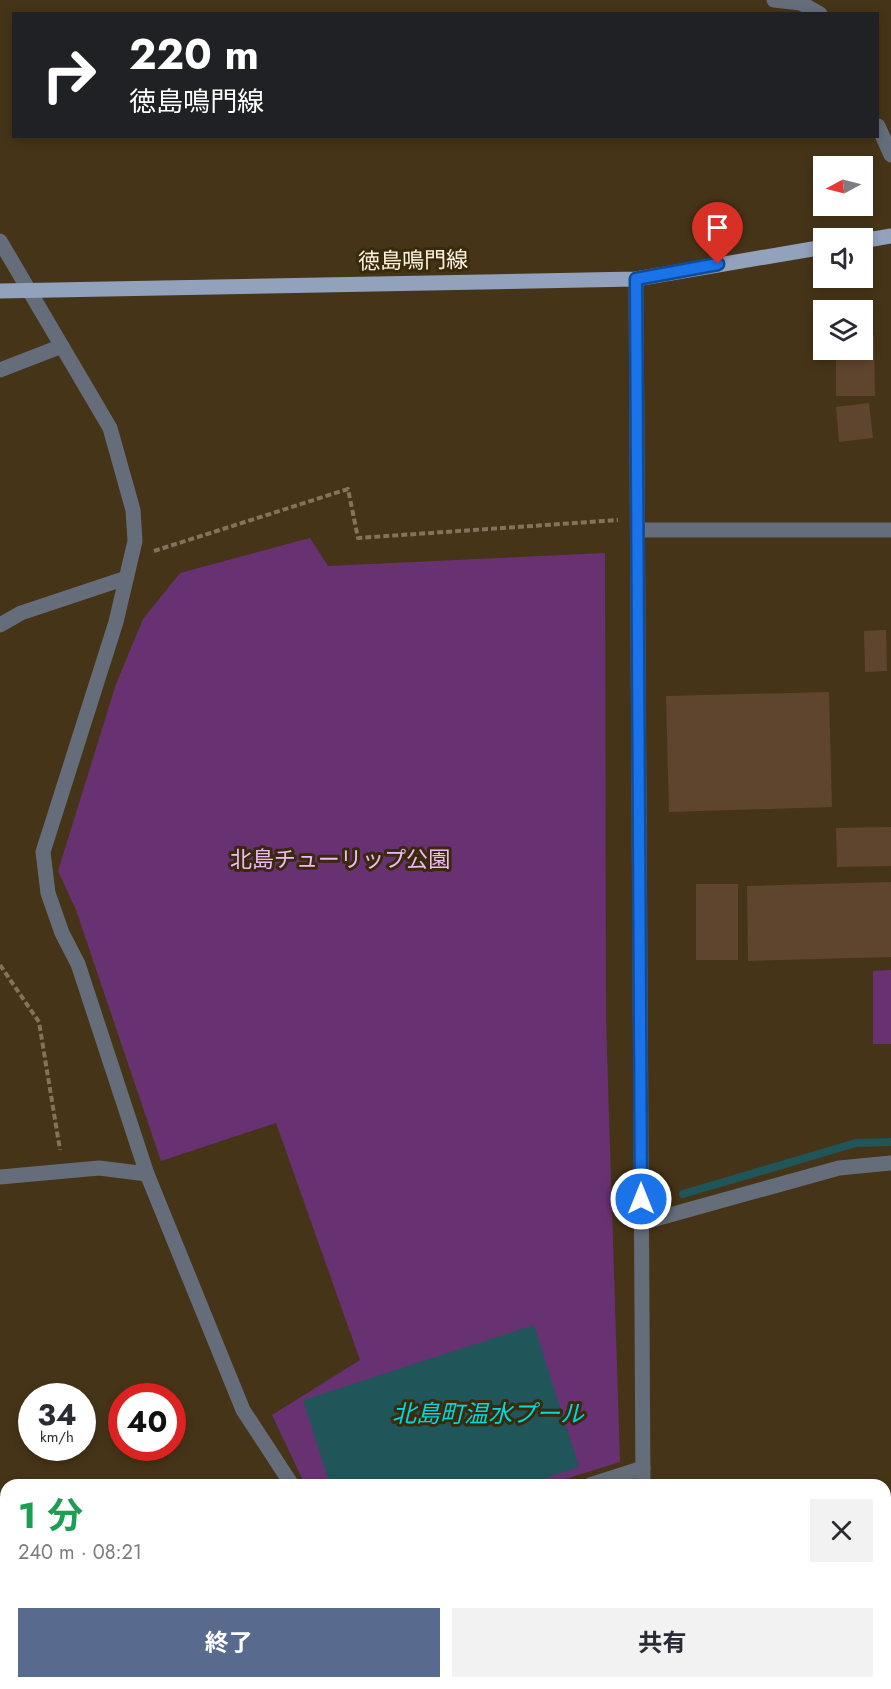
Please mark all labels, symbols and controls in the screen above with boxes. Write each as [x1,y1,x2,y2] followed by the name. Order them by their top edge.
[129,24,259,85] text: 220 m
[30,36,108,114] icon: right
[129,82,264,121] text: 徳島鳴門線
[813,156,873,216] north arrow
[813,156,873,360] map controls
[692,202,743,264] pin
[701,211,734,244] icon: arrive
[813,228,873,288] button: sound
[358,243,468,277] street label: 徳島鳴門線
[813,300,873,360] button: layers
[230,843,450,875] park label: 北島チューリップ公園
[609,1167,673,1231] position arrow
[108,1383,186,1461] speed limit sign: 40
[37,1393,77,1436] text: 34
[392,1396,585,1431] water label: 北島町温水プール
[40,1426,74,1448] text: km/h
[18,1489,83,1541] text: 1 分
[810,1499,873,1562] button: close
[18,1538,142,1567] text: 240 m · 08:21
[18,1608,440,1677] button: 終了
[452,1608,873,1677] button: 共有

